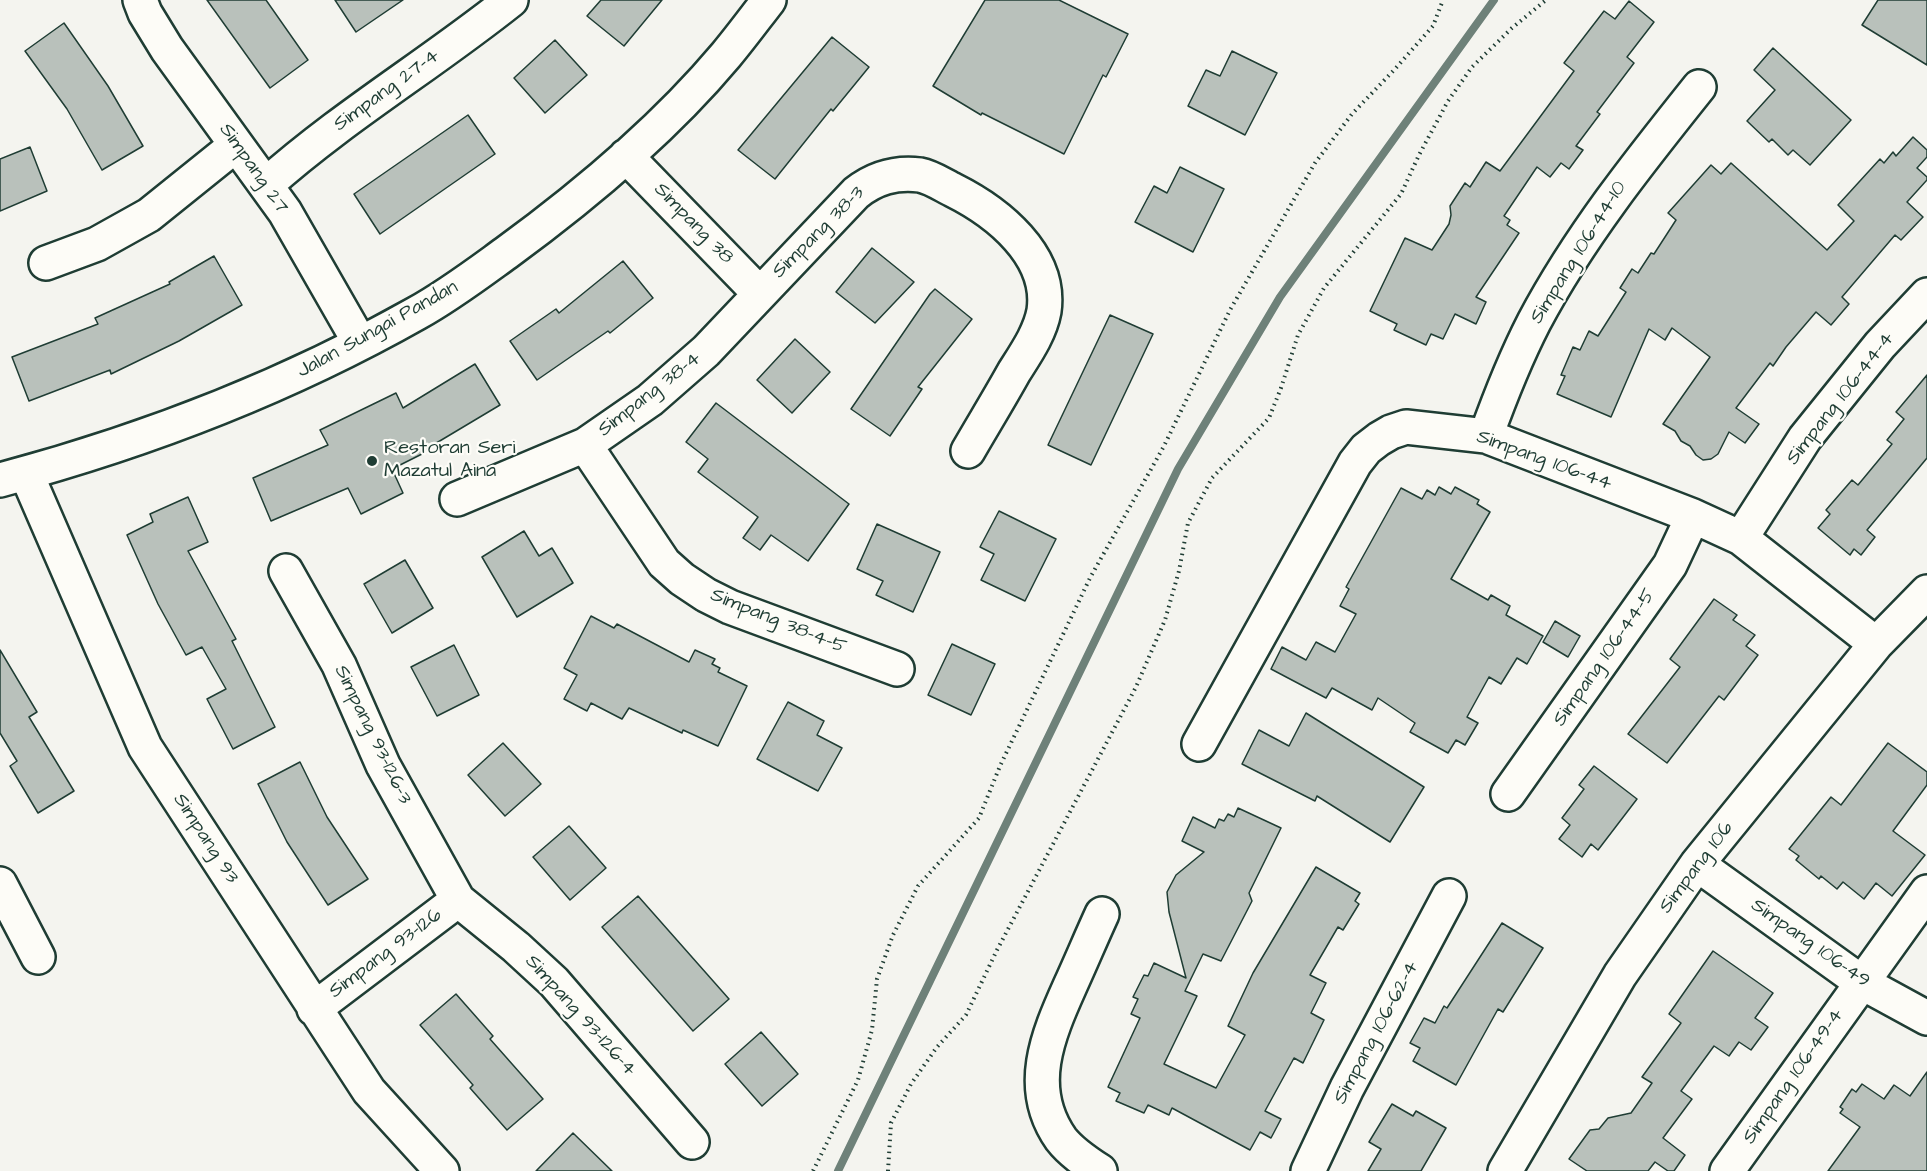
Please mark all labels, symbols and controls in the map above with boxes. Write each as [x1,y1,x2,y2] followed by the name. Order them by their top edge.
[330,45,444,137] street label: Simpang 27-4
[213,119,293,219] street label: Simpang 27
[1525,177,1633,329] street label: Simpang 106-44-10
[648,178,738,270] street label: Simpang 38
[768,182,870,284] street label: Simpang 38-3
[293,276,463,384] street label: Jalan Sungai Pandan
[1782,328,1900,470] street label: Simpang 106-44-4
[594,347,706,443] street label: Simpang 38-4
[1473,425,1615,497] street label: Simpang 106-44
[384,437,515,484] place label: Restoran Seri Mazatul Aina
[365,454,379,468] marker: Restoran Seri Mazatul Aina
[707,584,849,660] street label: Simpang 38-4-5
[1549,585,1661,731] street label: Simpang 106-44-5
[328,662,416,808] street label: Simpang 93-126-3
[167,789,243,889] street label: Simpang 93
[1655,817,1739,919] street label: Simpang 106
[1746,894,1874,994] street label: Simpang 106-49
[325,904,447,1004] street label: Simpang 93-126
[519,950,641,1082] street label: Simpang 93-126-4
[1329,957,1425,1109] street label: Simpang 106-62-4
[1738,1005,1850,1149] street label: Simpang 106-49-4

